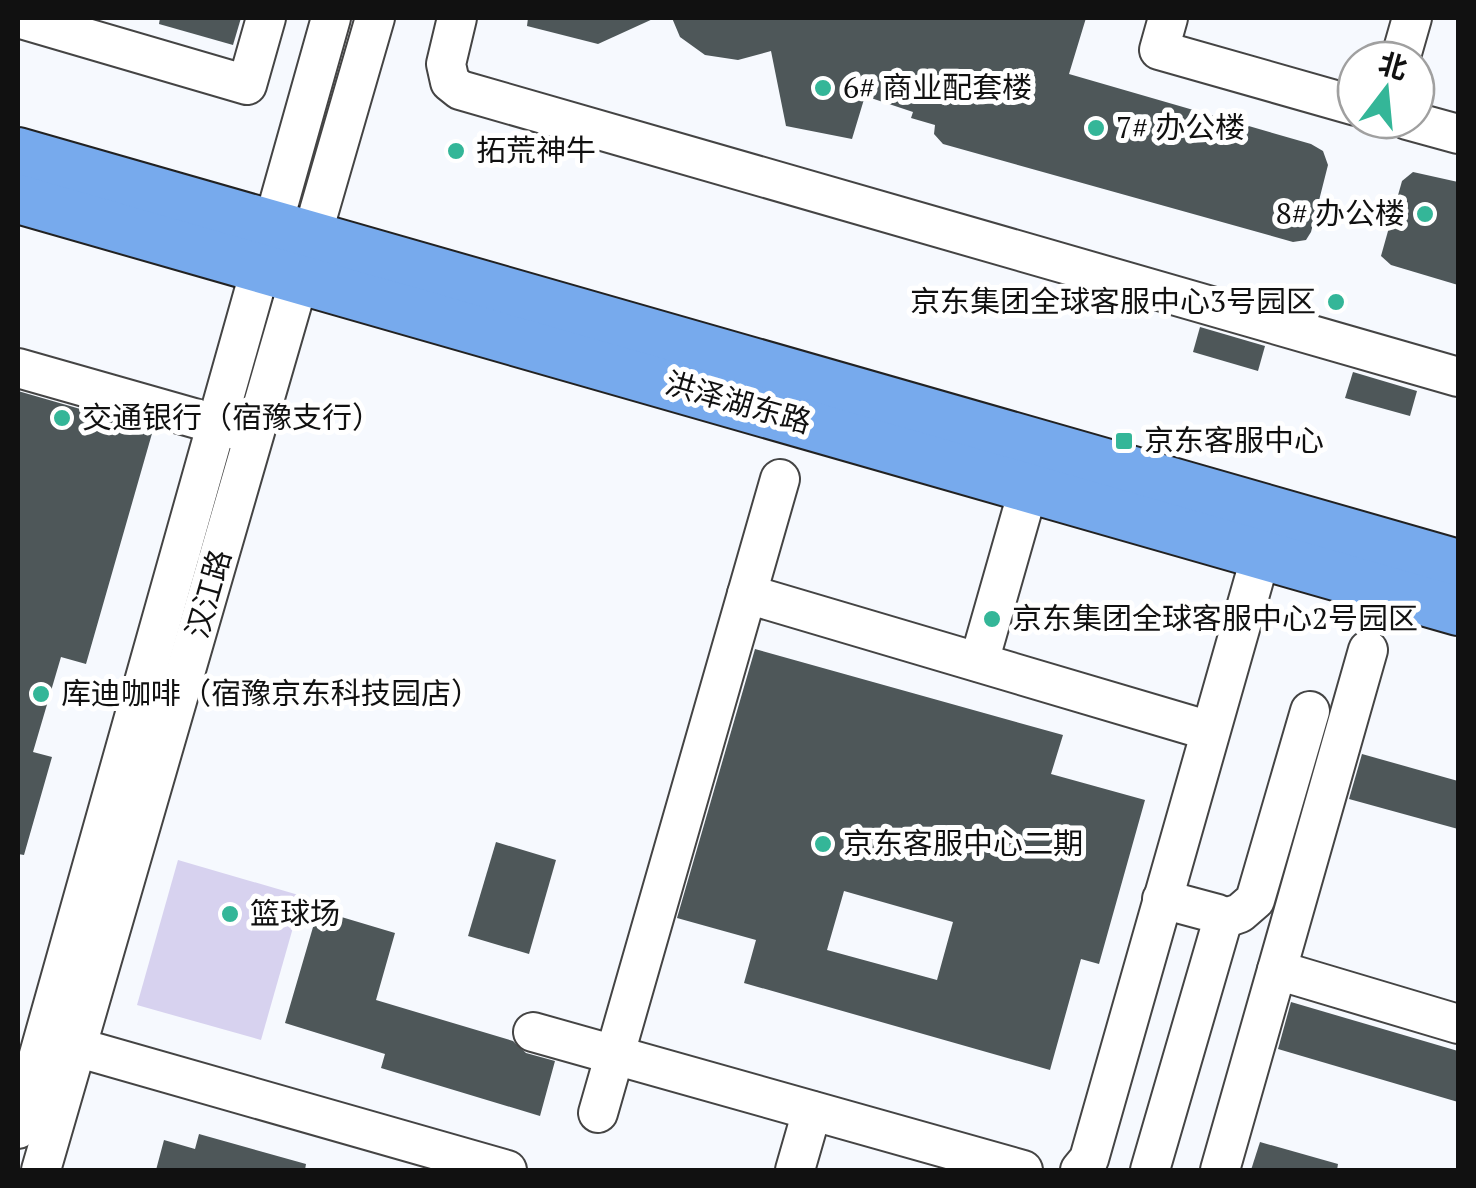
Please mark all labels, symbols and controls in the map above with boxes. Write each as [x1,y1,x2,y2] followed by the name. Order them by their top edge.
[1336,40,1436,140] north arrow
[1374,44,1412,87] text: 北
[843,67,1032,107] place label: 6# 商业配套楼
[812,77,834,99] marker: 6# 商业配套楼
[1116,107,1245,147] place label: 7# 办公楼
[1085,117,1107,139] marker: 7# 办公楼
[476,130,596,170] place label: 拓荒神牛
[445,140,467,162] marker: 拓荒神牛
[1276,193,1405,233] place label: 8# 办公楼
[1414,203,1436,225] marker: 8# 办公楼
[910,281,1316,321] place label: 京东集团全球客服中心3号园区
[1325,291,1347,313] marker: 京东集团全球客服中心3号园区
[661,362,816,442] street label: 洪泽湖东路
[82,397,382,437] place label: 交通银行（宿豫支行）
[51,407,73,429] marker: 交通银行（宿豫支行）
[1144,420,1324,460] place label: 京东客服中心
[1113,430,1135,452] marker: 京东客服中心
[176,545,240,642] street label: 汉江路
[1012,598,1418,638] place label: 京东集团全球客服中心2号园区
[981,608,1003,630] marker: 京东集团全球客服中心2号园区
[61,673,481,713] place label: 库迪咖啡（宿豫京东科技园店）
[30,683,52,705] marker: 库迪咖啡（宿豫京东科技园店）
[843,823,1083,863] place label: 京东客服中心二期
[812,833,834,855] marker: 京东客服中心二期
[250,893,340,933] place label: 篮球场
[219,903,241,925] marker: 篮球场

